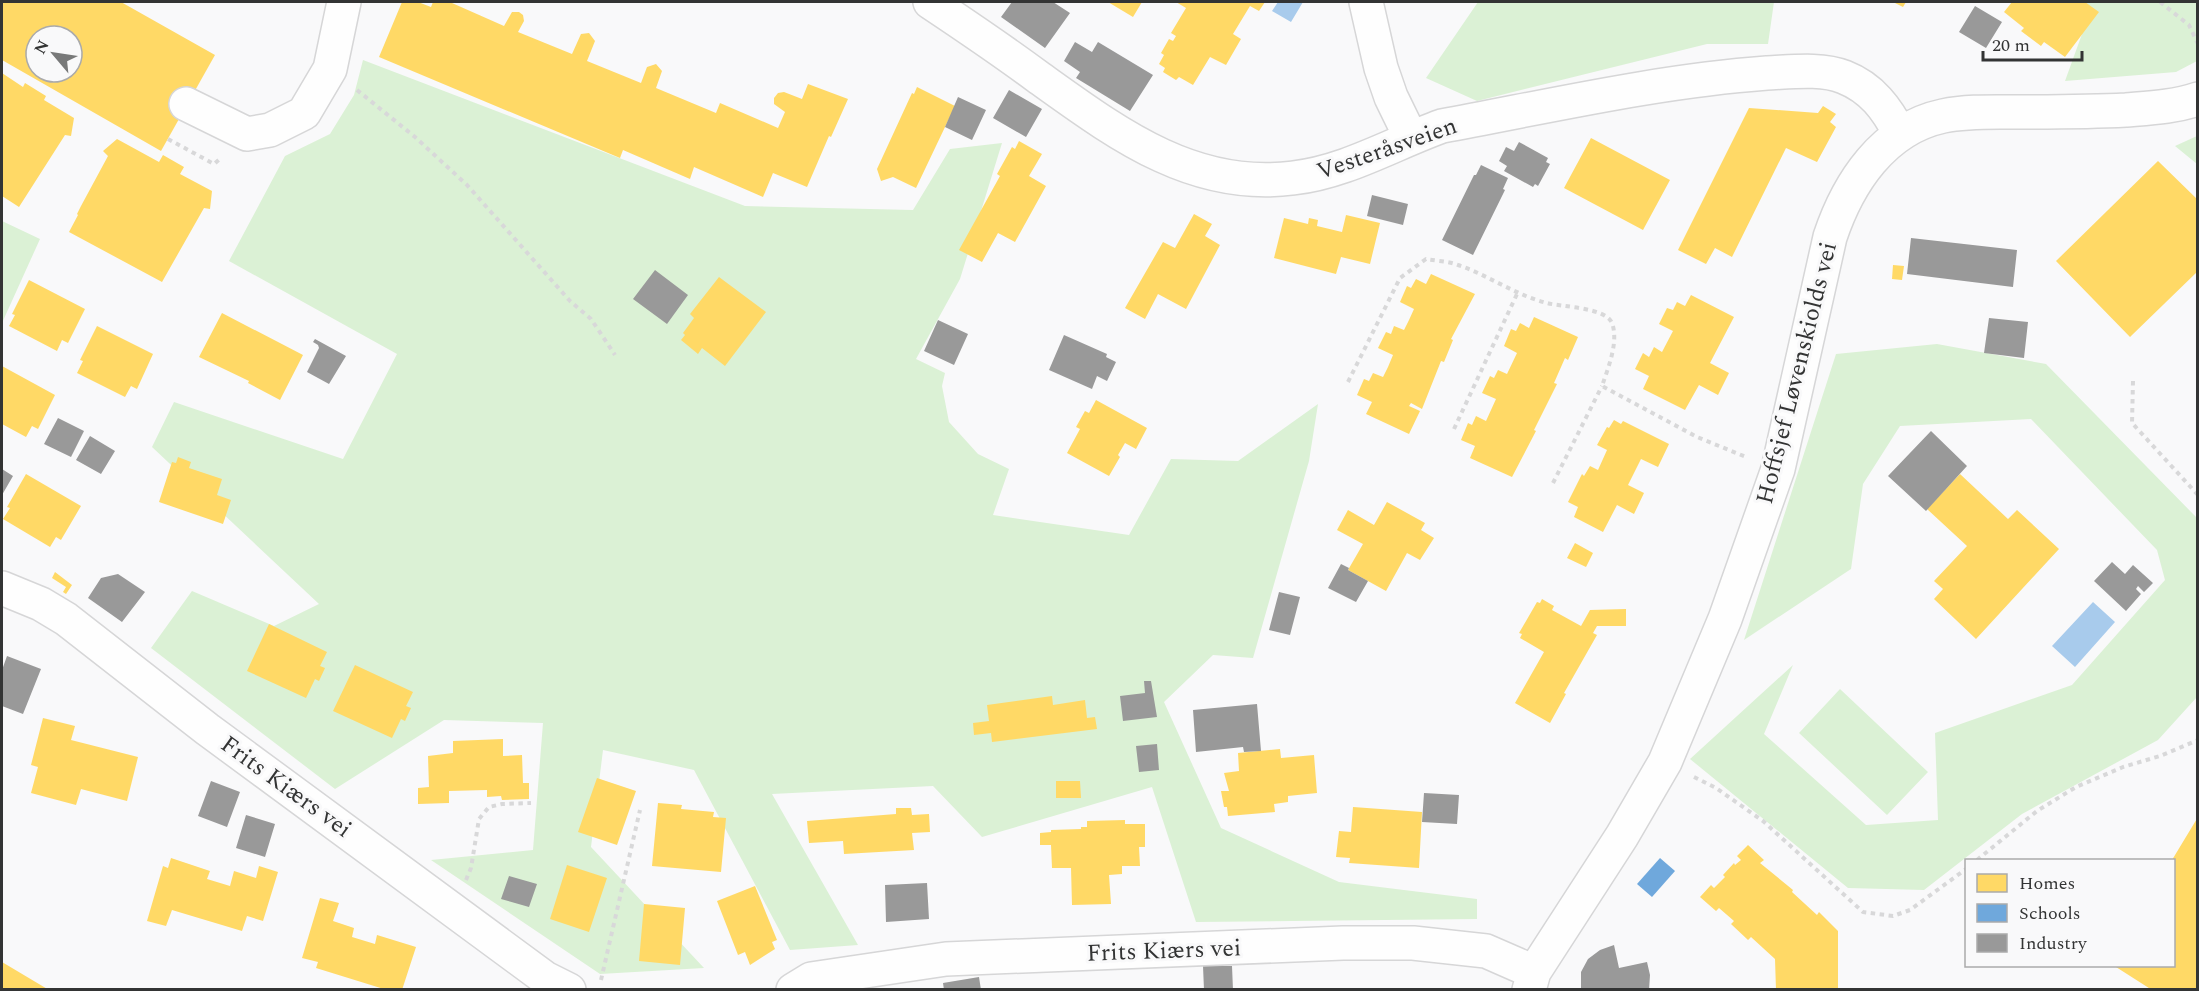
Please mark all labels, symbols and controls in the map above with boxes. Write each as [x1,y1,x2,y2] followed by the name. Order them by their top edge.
[24,24,84,84] north arrow
[1983,24,2082,62] scale bar
[1992,32,2030,59] text: 20 m
[28,36,55,59] text: N
[1312,108,1462,190] street label: Vesteråsveien
[1747,238,1847,508] street label: Hoffsjef Løvenskiolds vei
[213,727,359,847] street label: Frits Kiærs vei
[1965,859,2175,967] legend
[2019,870,2075,897] text: Homes
[2019,900,2081,927] text: Schools
[1086,930,1242,972] street label: Frits Kiærs vei
[2019,930,2088,957] text: Industry

